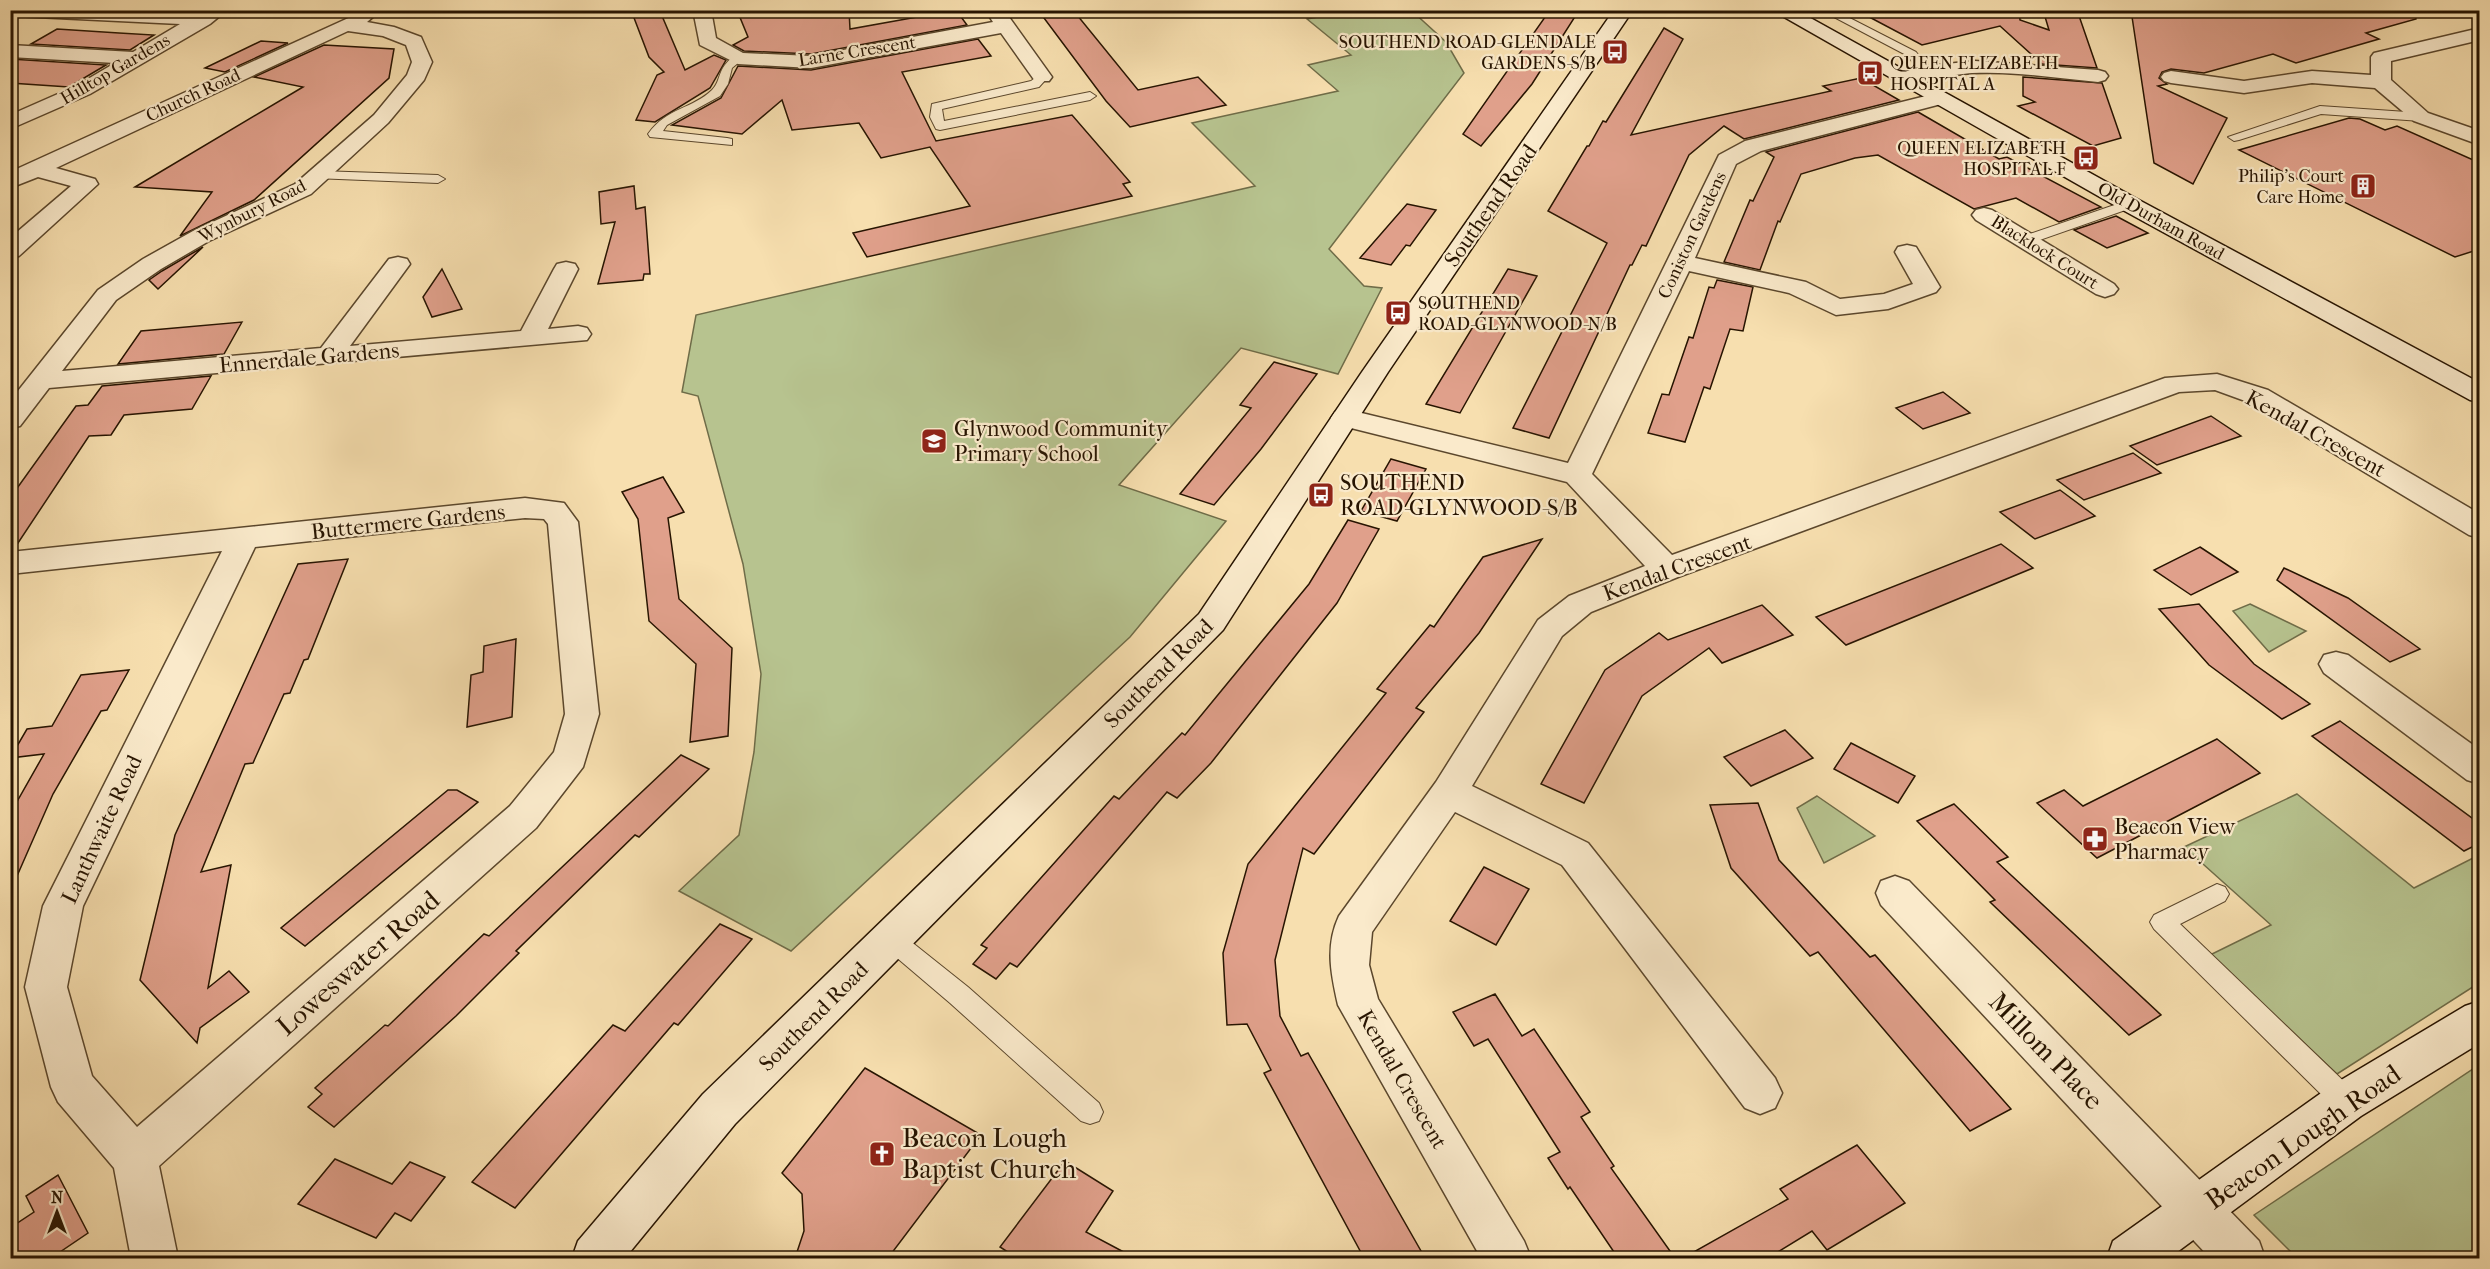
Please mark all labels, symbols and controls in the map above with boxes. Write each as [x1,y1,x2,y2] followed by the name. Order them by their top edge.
[57,29,174,109] street label: Hilltop Gardens
[797,32,918,71] street label: Larne Crescent
[1339,32,1596,74] place label: SOUTHEND ROAD-GLENDALE GARDENS-S/B
[1600,37,1630,67] bus stop icon: SOUTHEND ROAD-GLENDALE GARDENS-S/B
[1890,53,2059,95] place label: QUEEN ELIZABETH HOSPITAL A
[1855,58,1885,88] bus stop icon: QUEEN ELIZABETH HOSPITAL A
[143,64,244,126] street label: Church Road
[1439,138,1543,272] street label: Southend Road
[1897,138,2066,180] place label: QUEEN ELIZABETH HOSPITAL F
[2071,143,2101,173] bus stop icon: QUEEN ELIZABETH HOSPITAL F
[2238,166,2345,208] place label: Philip's Court Care Home
[1654,168,1731,302] street label: Coniston Gardens
[2348,171,2378,201] building icon: Philip's Court Care Home
[194,175,310,248] street label: Wynbury Road
[2094,178,2228,265] street label: Old Durham Road
[1987,211,2103,294] street label: Blacklock Court
[1418,293,1617,335] place label: SOUTHEND ROAD-GLYNWOOD-N/B
[1383,298,1413,328] bus stop icon: SOUTHEND ROAD-GLYNWOOD-N/B
[218,337,400,379] street label: Ennerdale Gardens
[2241,385,2390,483] street label: Kendal Crescent
[954,416,1169,467] place label: Glynwood Community Primary School
[919,426,949,456] school or university icon: Glynwood Community Primary School
[1340,470,1578,521] place label: SOUTHEND ROAD-GLYNWOOD-S/B
[1306,480,1336,510] bus stop icon: SOUTHEND ROAD-GLYNWOOD-S/B
[310,499,506,545] street label: Buttermere Gardens
[1600,529,1755,607] street label: Kendal Crescent
[1099,613,1220,734] street label: Southend Road
[56,750,148,908] street label: Lanthwaite Road
[2114,814,2236,865] place label: Beacon View Pharmacy
[2080,824,2110,854] pharmacy icon: Beacon View Pharmacy
[270,883,446,1042] street label: Loweswater Road
[754,956,875,1077] street label: Southend Road
[1982,986,2110,1116] street label: Millom Place
[1352,1005,1453,1154] street label: Kendal Crescent
[2199,1058,2407,1216] street label: Beacon Lough Road
[902,1122,1076,1185] place label: Beacon Lough Baptist Church
[867,1139,897,1169] church icon: Beacon Lough Baptist Church
[27,1182,87,1242] north arrow
[51,1188,64,1207] text: N

